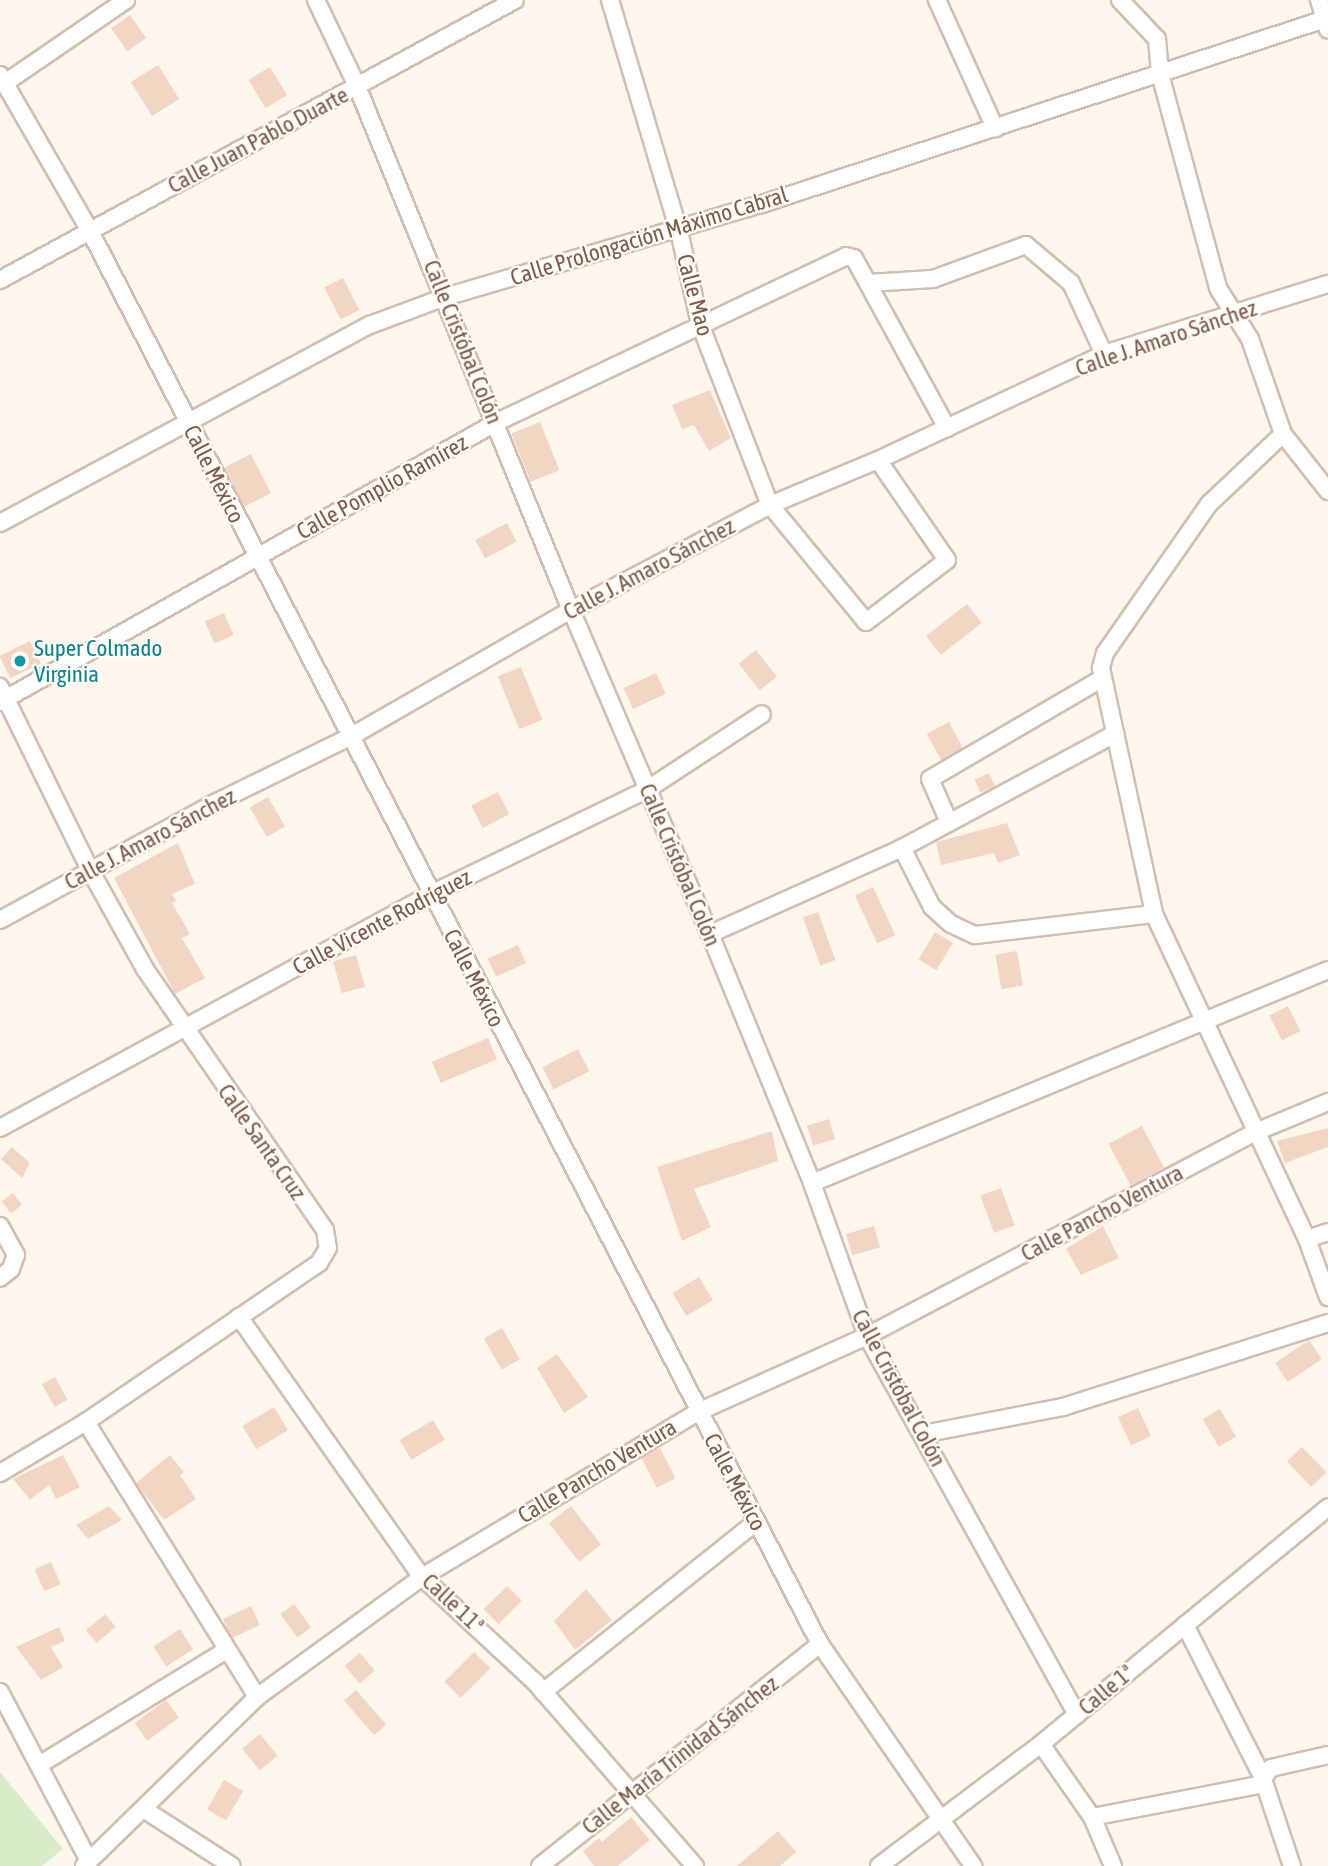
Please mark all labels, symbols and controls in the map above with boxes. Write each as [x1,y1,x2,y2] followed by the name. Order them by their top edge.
[163,81,353,199] street label: Calle Juan Pablo Duarte
[507,181,791,291] street label: Calle Prolongación Máximo Cabral
[671,251,719,339] street label: Calle Mao
[418,256,508,428] street label: Calle Cristóbal Colón
[1072,294,1260,382] street label: Calle J. Amaro Sánchez
[178,420,250,528] street label: Calle México
[292,429,472,545] street label: Calle Pomplio Ramírez
[559,512,739,626] street label: Calle J. Amaro Sánchez
[34,634,162,688] place label: Super Colmado Virginia
[12,653,28,669] marker: Super Colmado Virginia
[633,779,727,951] street label: Calle Cristóbal Colón
[60,782,240,896] street label: Calle J. Amaro Sánchez
[288,863,476,981] street label: Calle Vicente Rodríguez
[438,924,510,1032] street label: Calle México
[212,1079,312,1205] street label: Calle Santa Cruz
[1016,1159,1188,1267] street label: Calle Pancho Ventura
[846,1305,952,1471] street label: Calle Cristóbal Colón
[513,1413,681,1529] street label: Calle Pancho Ventura
[698,1429,772,1535] street label: Calle México
[416,1568,490,1638] street label: Calle 11ª
[1073,1659,1139,1721] street label: Calle 1ª
[576,1670,784,1840] street label: Calle María Trinidad Sánchez

